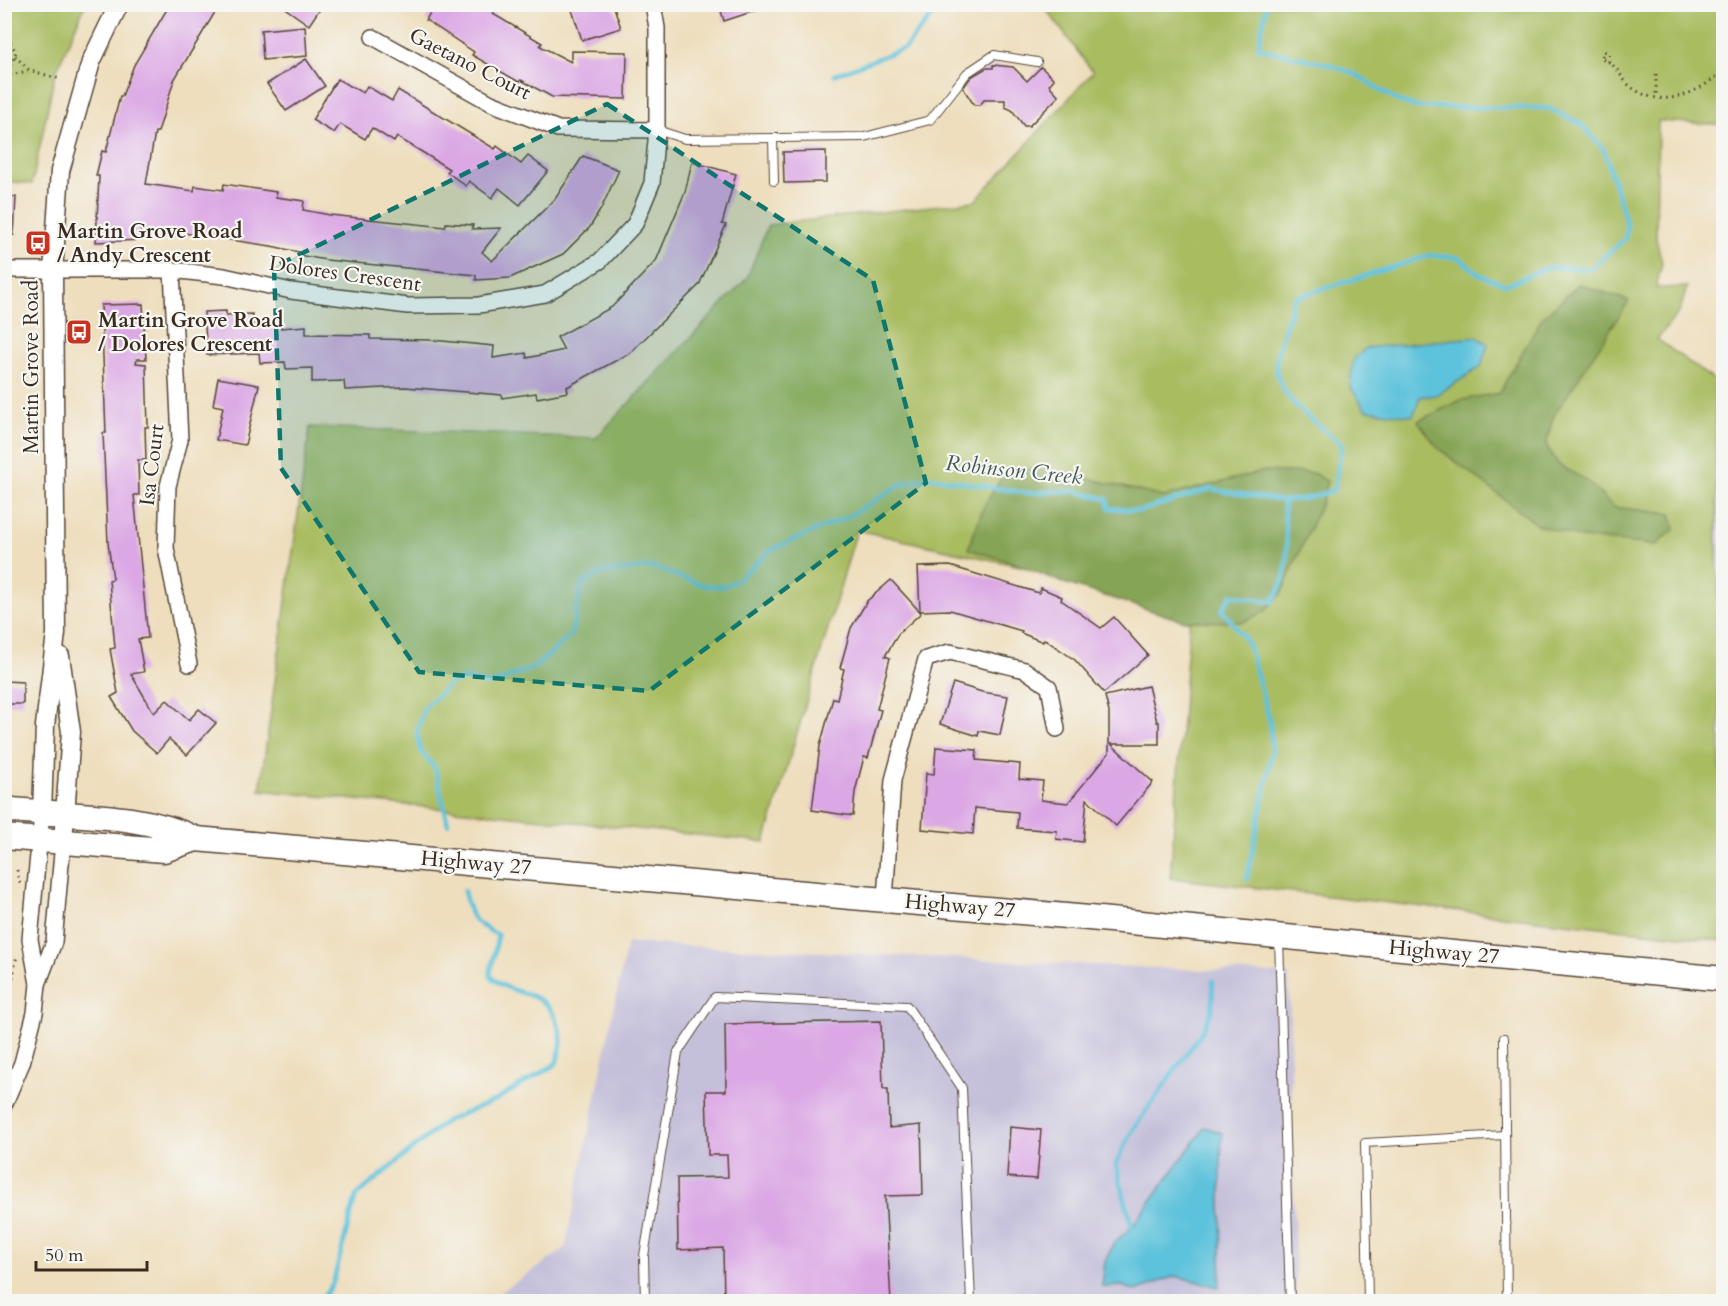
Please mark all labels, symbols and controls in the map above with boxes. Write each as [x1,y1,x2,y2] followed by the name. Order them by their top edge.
[404,21,536,107] street label: Gaetano Court
[57,217,242,270] place label: Martin Grove Road / Andy Crescent
[23,228,53,258] bus stop icon: Martin Grove Road / Andy Crescent
[267,249,423,299] street label: Dolores Crescent
[17,280,46,454] street label: Martin Grove Road
[98,306,283,359] place label: Martin Grove Road / Dolores Crescent
[64,317,94,347] bus stop icon: Martin Grove Road / Dolores Crescent
[133,422,171,508] street label: Isa Court
[944,448,1084,492] water label: Robinson Creek
[419,844,533,882] street label: Highway 27
[903,887,1017,925] street label: Highway 27
[1387,933,1501,971] street label: Highway 27
[36,1234,147,1272] scale bar
[45,1243,84,1268] text: 50 m

